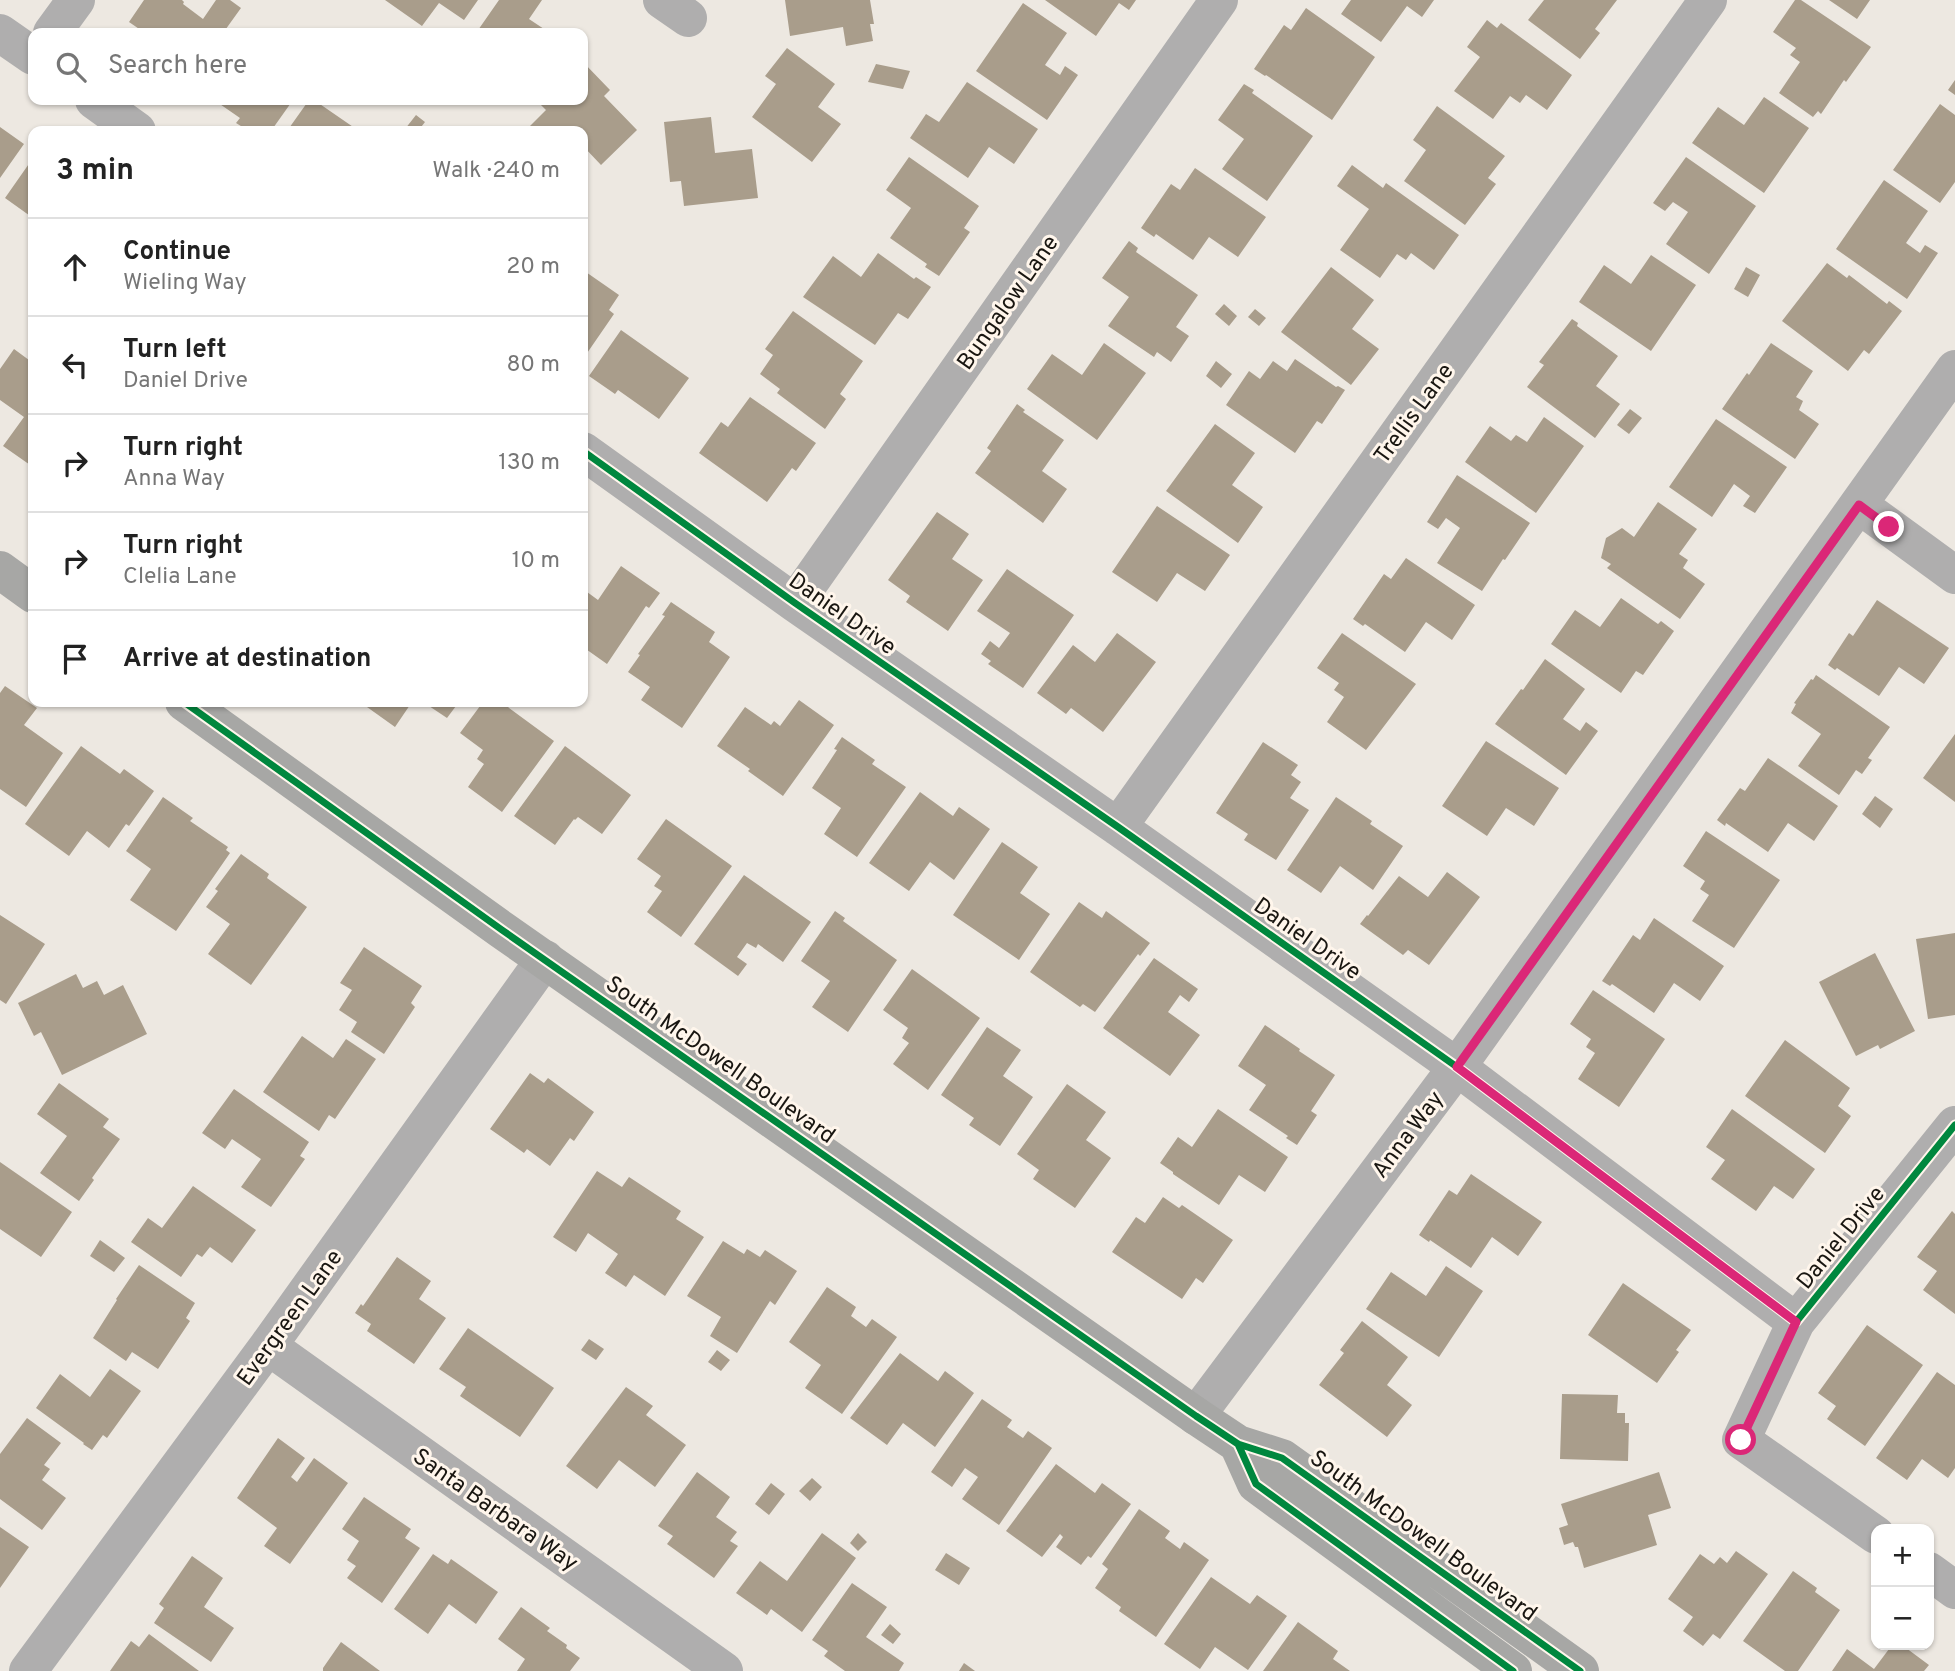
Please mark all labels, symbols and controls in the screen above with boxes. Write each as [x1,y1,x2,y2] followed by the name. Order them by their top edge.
[28,28,588,105] search box
[52,48,90,86] icon: search
[108,50,247,83] text: Search here
[56,153,134,190] text: 3 min
[432,157,560,186] text: Walk · 240 m
[952,230,1066,377] street label: Bungalow Lane
[123,236,231,269] text: Continue
[56,248,94,286] icon: ahead
[506,253,560,282] text: 20 m
[123,269,247,298] text: Wieling Way
[123,334,227,367] text: Turn left
[56,346,94,384] icon: left
[507,351,560,380] text: 80 m
[1369,359,1461,470] street label: Trellis Lane
[123,367,248,396] text: Daniel Drive
[123,432,243,465] text: Turn right
[56,444,94,482] icon: right
[498,449,560,478] text: 130 m
[123,465,225,494] text: Anna Way
[1873,511,1904,542] route end
[123,530,243,563] text: Turn right
[56,542,94,580] icon: right
[512,547,560,576] text: 10 m
[123,563,237,592] text: Clelia Lane
[782,567,901,663] street label: Daniel Drive
[56,640,94,678] icon: arrive
[123,643,371,676] text: Arrive at destination
[1247,892,1366,988] street label: Daniel Drive
[599,971,840,1151] street label: South McDowell Boulevard
[1367,1086,1451,1185] street label: Anna Way
[1791,1181,1892,1296] street label: Daniel Drive
[232,1245,350,1392] street label: Evergreen Lane
[1725,1424,1756,1455] route start
[406,1443,583,1579] street label: Santa Barbara Way
[1303,1445,1542,1629] street label: South McDowell Boulevard
[1871,1524,1934,1650] map controls
[1871,1524,1934,1587] button: +
[1871,1587,1934,1650] button: −

